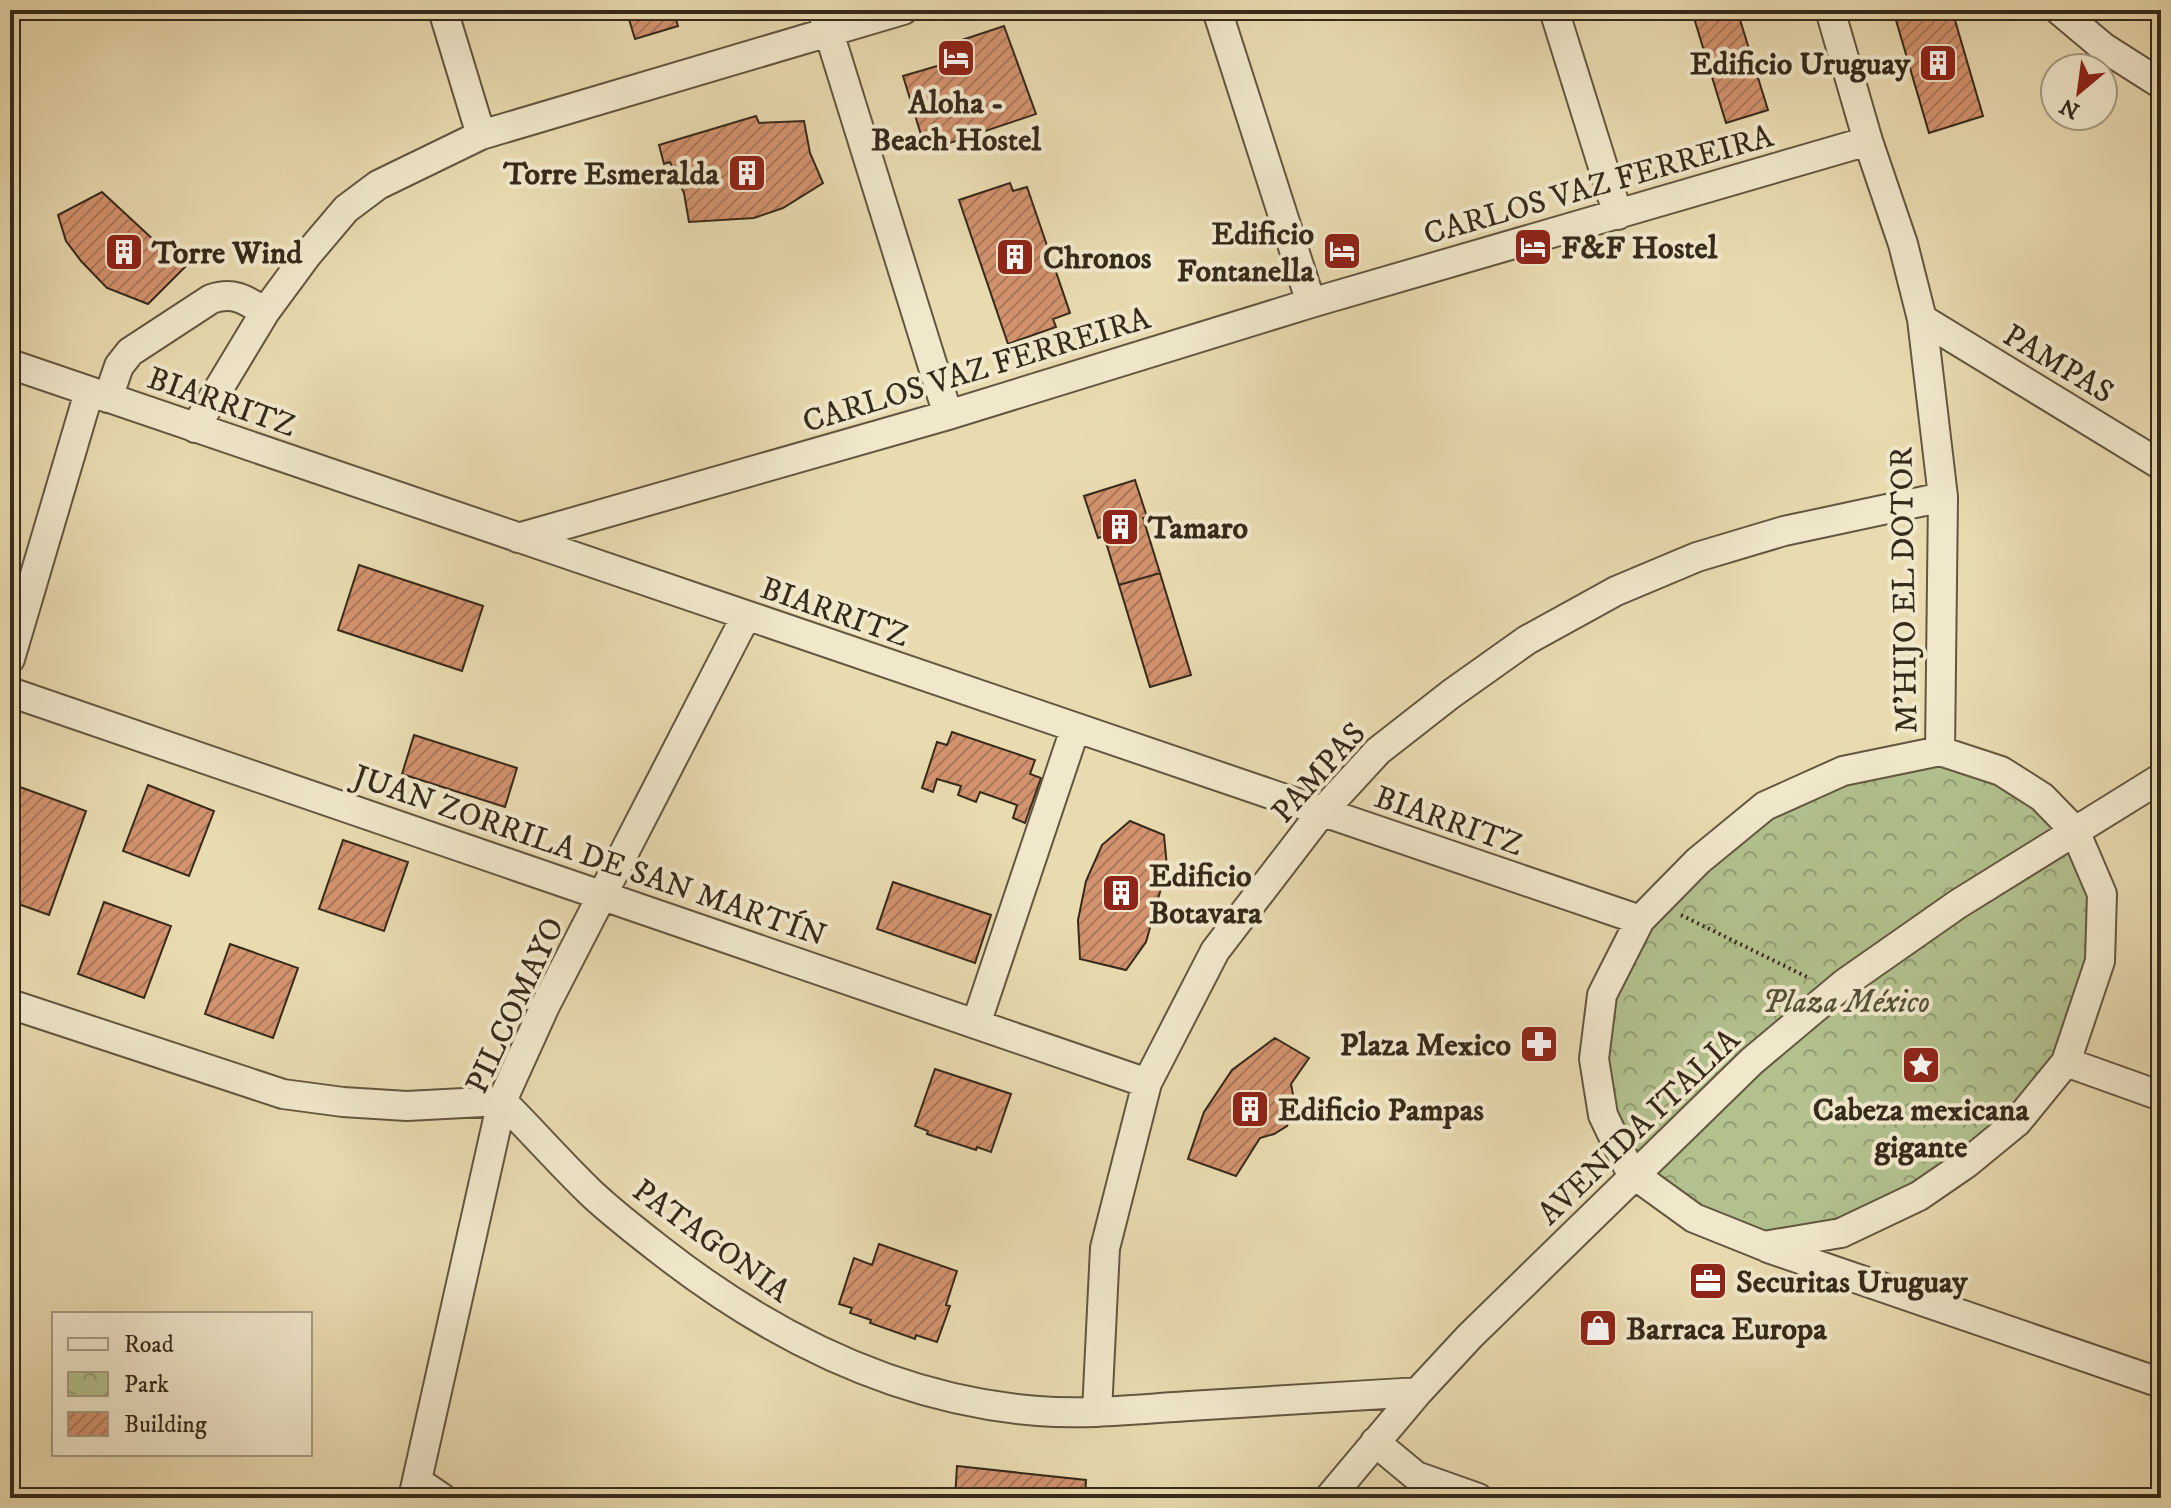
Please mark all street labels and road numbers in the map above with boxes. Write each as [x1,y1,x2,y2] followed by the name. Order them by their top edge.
[1419,117,1778,255] street label: CARLOS VAZ FERREIRA
[798,299,1156,443] street label: CARLOS VAZ FERREIRA
[1995,316,2121,413] street label: PAMPAS
[142,359,301,447] street label: BIARRITZ
[1883,446,1927,734] street label: M'HIJO EL DOTOR
[755,569,914,657] street label: BIARRITZ
[1264,715,1375,832] street label: PAMPAS
[345,756,831,957] street label: JUAN ZORRILA DE SAN MARTÍN
[1369,778,1528,866] street label: BIARRITZ
[458,911,574,1100] street label: PILCOMAYO
[1530,1020,1749,1234] street label: AVENIDA ITALIA
[624,1171,798,1313] street label: PATAGONIA

